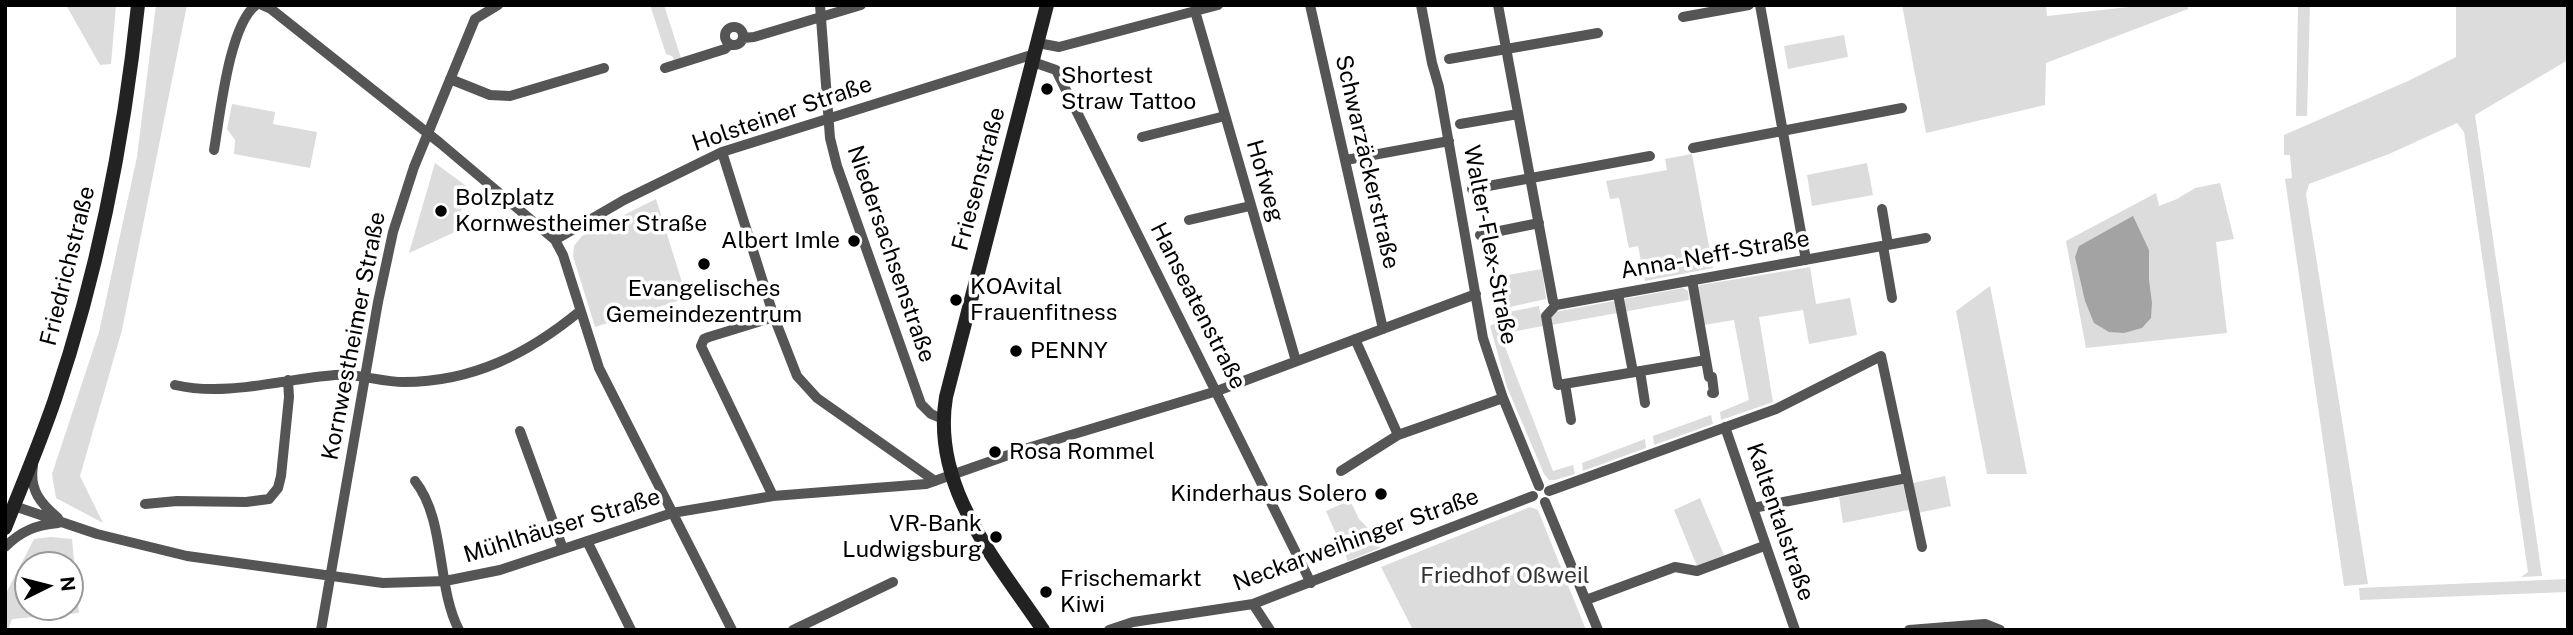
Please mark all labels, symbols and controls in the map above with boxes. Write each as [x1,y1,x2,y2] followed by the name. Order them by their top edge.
[1329,52,1405,272] street label: Schwarzäckerstraße
[1061,62,1196,116] place label: Shortest Straw Tattoo
[688,70,876,158] street label: Holsteiner Straße
[1039,81,1055,97] marker: Shortest Straw Tattoo
[947,104,1011,254] street label: Friesenstraße
[1240,137,1290,225] street label: Hofweg
[841,142,941,366] street label: Niedersachsenstraße
[1457,143,1523,347] street label: Walter-Flex-Straße
[35,183,101,349] street label: Friedrichstraße
[455,184,707,238] place label: Bolzplatz Kornwestheimer Straße
[433,203,449,219] marker: Bolzplatz Kornwestheimer Straße
[316,210,392,462] street label: Kornwestheimer Straße
[1144,218,1252,394] street label: Hanseatenstraße
[1618,225,1812,285] street label: Anna-Neff-Straße
[721,227,840,255] place label: Albert Imle
[846,233,862,249] marker: Albert Imle
[696,256,712,272] marker: Evangelisches Gemeindezentrum
[970,273,1117,327] place label: KOAvital Frauenfitness
[606,275,802,329] place label: Evangelisches Gemeindezentrum
[948,292,964,308] marker: KOAvital Frauenfitness
[1030,337,1108,365] place label: PENNY
[1008,343,1024,359] marker: PENNY
[1009,438,1155,466] place label: Rosa Rommel
[1740,439,1820,605] street label: Kaltentalstraße
[987,444,1003,460] marker: Rosa Rommel
[1170,480,1367,508] place label: Kinderhaus Solero
[460,483,664,569] street label: Mühlhäuser Straße
[1229,483,1483,597] street label: Neckarweihinger Straße
[1373,486,1389,502] marker: Kinderhaus Solero
[842,510,982,564] place label: VR-Bank Ludwigsburg
[988,529,1004,545] marker: VR-Bank Ludwigsburg
[14,551,84,621] north arrow
[1420,562,1590,590] park label: Friedhof Oßweil
[1060,565,1202,619] place label: Frischemarkt Kiwi
[56,575,80,593] text: N
[1038,584,1054,600] marker: Frischemarkt Kiwi

